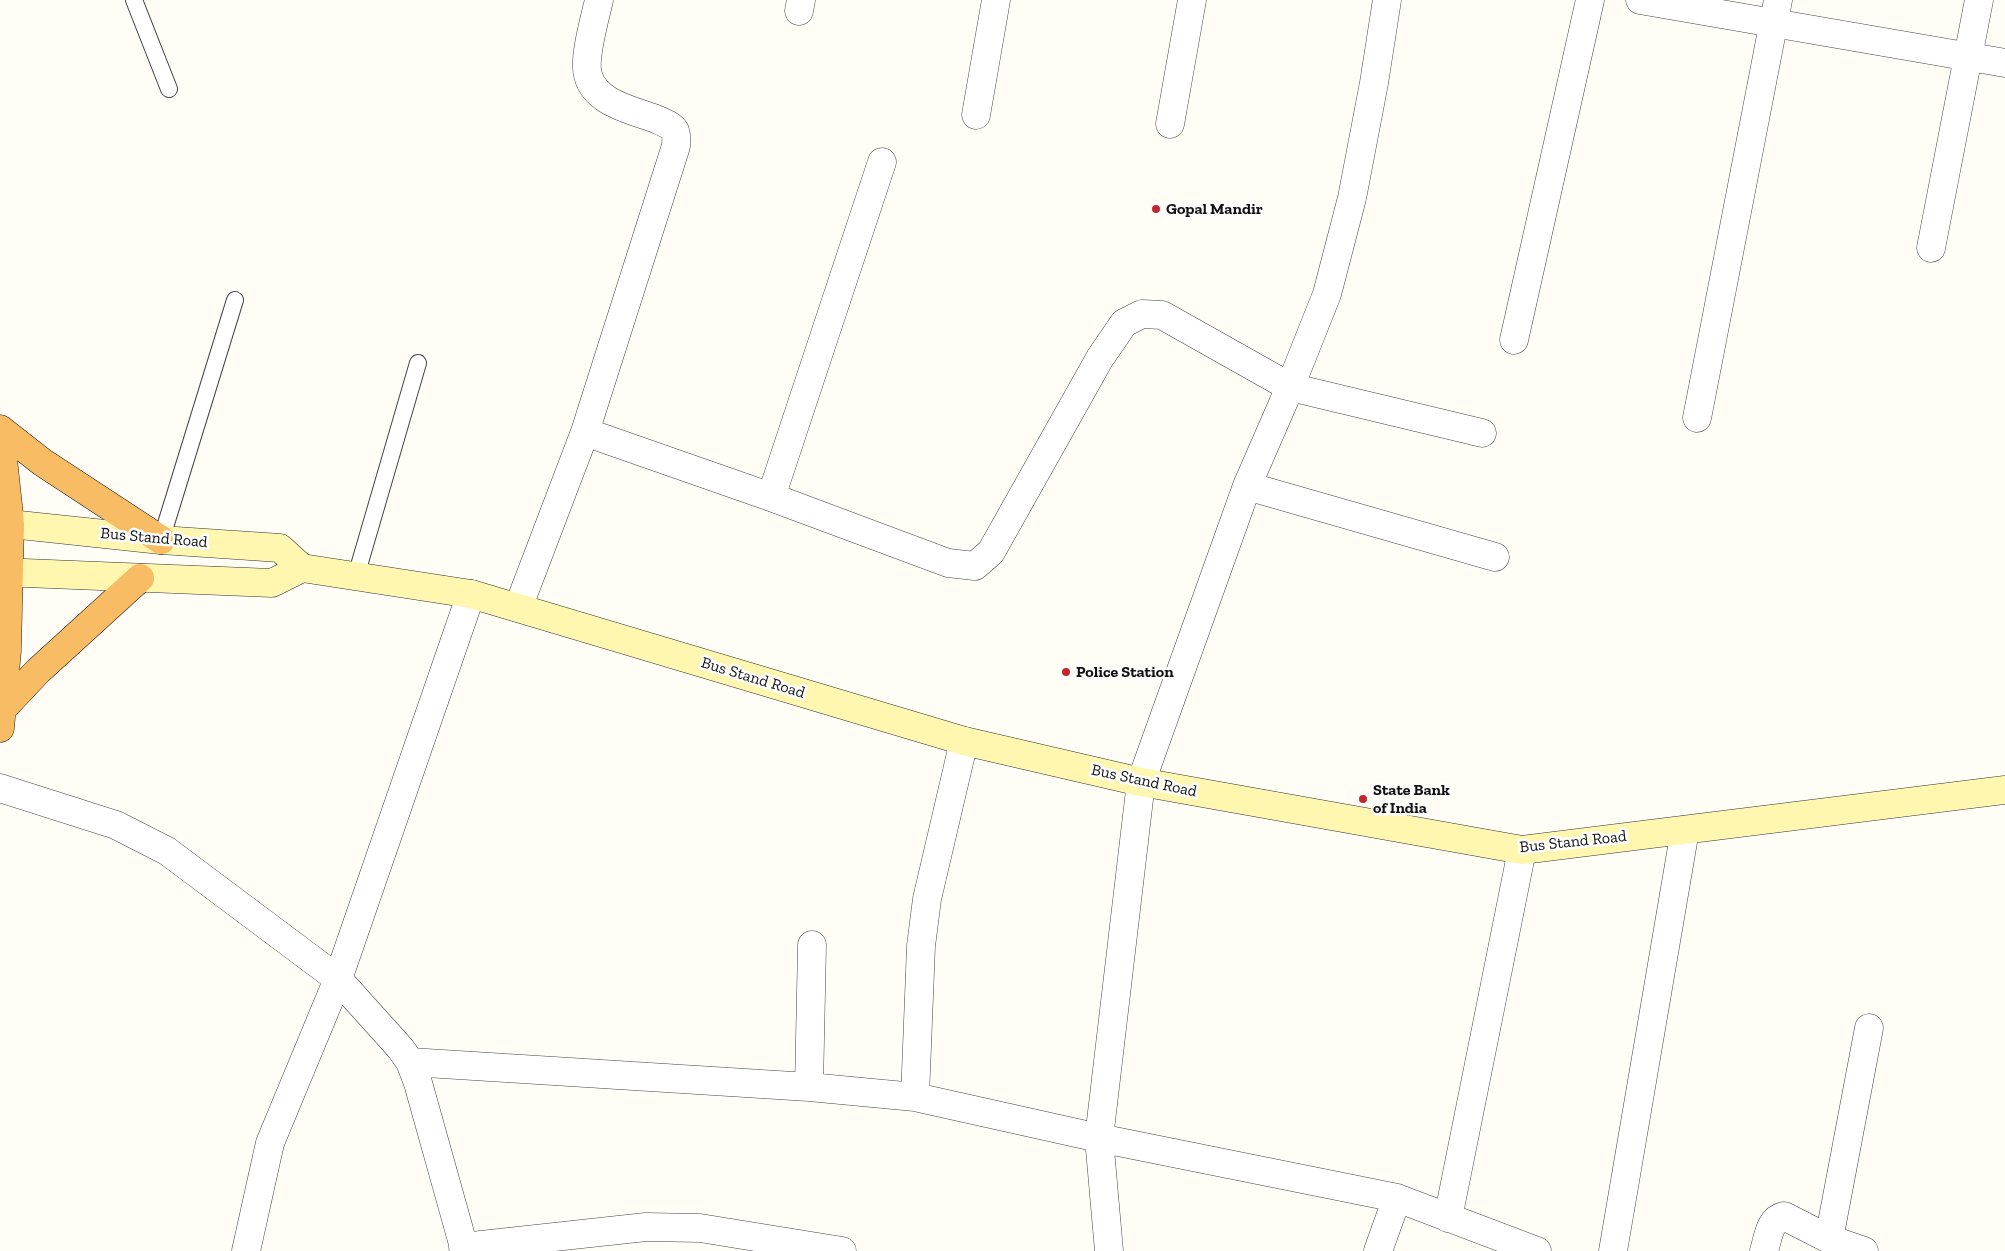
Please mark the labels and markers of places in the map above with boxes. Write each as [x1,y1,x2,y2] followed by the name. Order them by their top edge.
[1166,199,1263,219] place label: Gopal Mandir
[1150,203,1162,215] marker: Gopal Mandir
[1076,662,1174,682] place label: Police Station
[1060,666,1072,678] marker: Police Station
[1373,780,1450,818] place label: State Bank of India
[1357,793,1369,805] marker: State Bank of India

